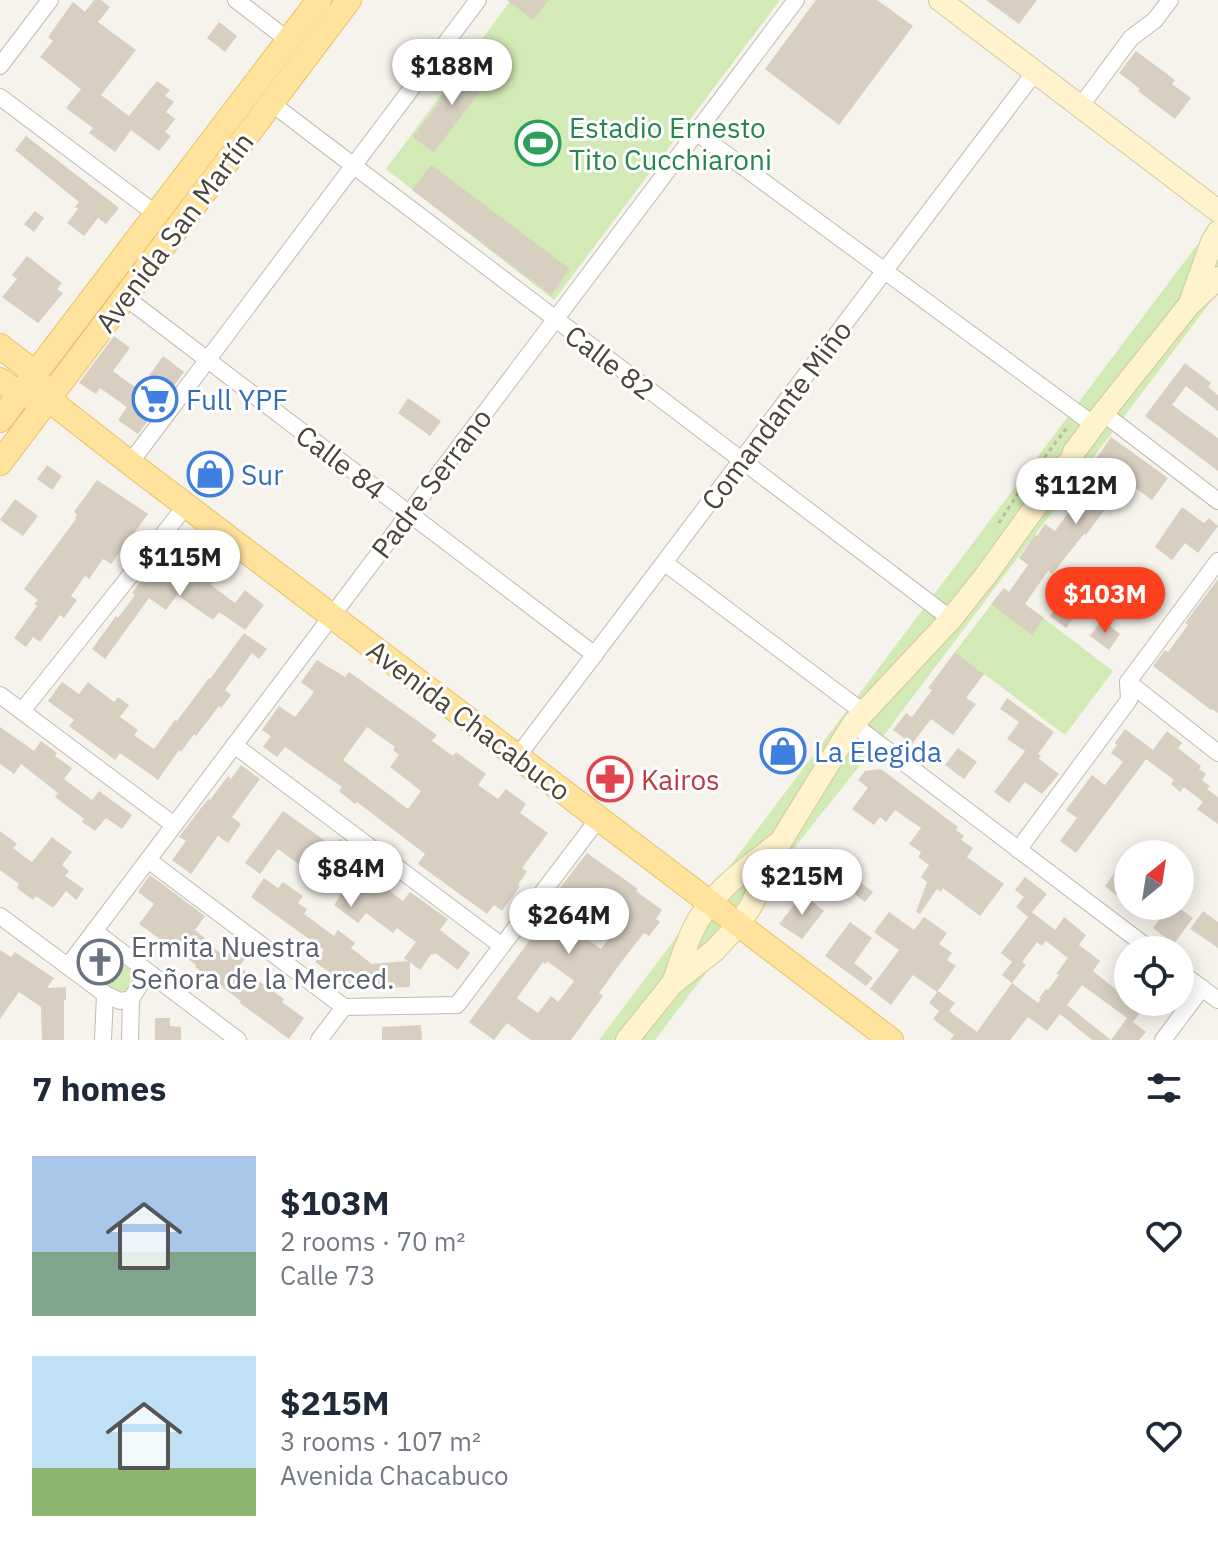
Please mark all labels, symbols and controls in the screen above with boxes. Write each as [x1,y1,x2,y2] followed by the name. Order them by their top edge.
[396,39,508,107] pin: $188M
[410,48,494,82] text: $188M
[569,109,772,178] place label: Estadio Ernesto Tito Cucchiaroni
[514,119,562,167] sports icon: Estadio Ernesto Tito Cucchiaroni
[87,124,261,340] street label: Avenida San Martín
[692,313,860,517] street label: Comandante Miño
[558,316,662,408] street label: Calle 82
[131,375,179,423] supermarket icon: Full YPF
[186,381,288,418] place label: Full YPF
[362,401,500,565] street label: Padre Serrano
[289,416,393,508] street label: Calle 84
[186,450,234,498] shop icon: Sur
[241,456,283,493] place label: Sur
[1020,458,1132,526] pin: $112M
[1034,467,1118,501] text: $112M
[124,530,236,598] pin: $115M
[138,539,222,573] text: $115M
[1049,567,1161,635] pin: $103M
[1063,576,1147,610] text: $103M
[360,631,578,809] street label: Avenida Chacabuco
[759,727,807,775] shop icon: La Elegida
[814,733,942,770] place label: La Elegida
[586,755,634,803] pharmacy icon: Kairos
[641,761,720,798] place label: Kairos
[1114,840,1194,920] north arrow
[1114,840,1194,1016] map controls
[304,841,398,909] pin: $84M
[746,849,858,917] pin: $215M
[317,850,385,884] text: $84M
[760,858,844,892] text: $215M
[513,888,625,956] pin: $264M
[527,897,611,931] text: $264M
[131,928,395,997] place label: Ermita Nuestra Señora de la Merced.
[1114,936,1194,1016] button: locate
[76,938,124,986] church icon: Ermita Nuestra Señora de la Merced.
[32,1066,167,1110] text: 7 homes
[1142,1066,1186,1110] icon: filters
[280,1180,389,1224] text: $103M
[96,1188,192,1284] icon: home
[1142,1214,1186,1258] icon: heart
[280,1224,465,1258] text: 2 rooms · 70 m²
[280,1258,376,1292] text: Calle 73
[280,1380,389,1424] text: $215M
[96,1388,192,1484] icon: home
[1142,1414,1186,1458] icon: heart
[280,1424,481,1458] text: 3 rooms · 107 m²
[280,1458,508,1492] text: Avenida Chacabuco

